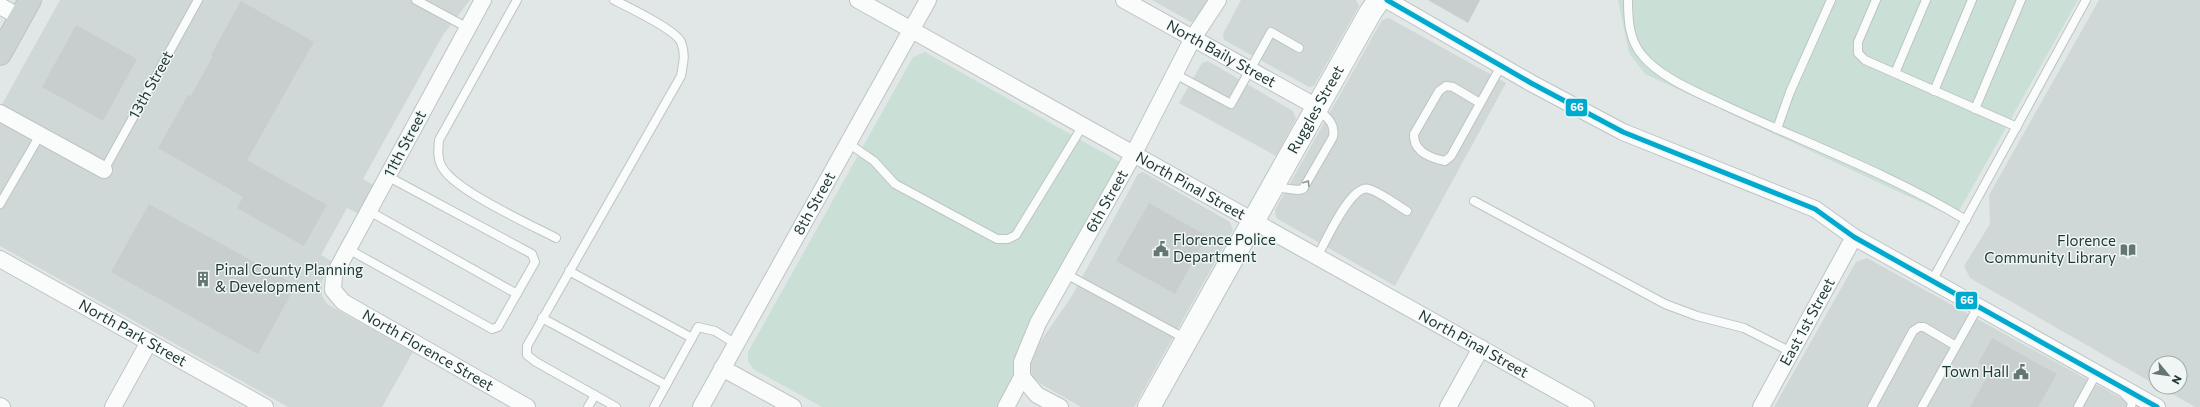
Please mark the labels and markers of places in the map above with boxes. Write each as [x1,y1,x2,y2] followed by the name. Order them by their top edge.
[1173,230,1276,265] place label: Florence Police Department
[1984,231,2116,266] place label: Florence Community Library
[1152,240,1170,258] public building icon: Florence Police Department
[2119,241,2137,259] library icon: Florence Community Library
[215,260,363,295] place label: Pinal County Planning & Development
[194,270,212,288] building icon: Pinal County Planning & Development
[1942,362,2009,380] place label: Town Hall
[2012,363,2030,381] public building icon: Town Hall

